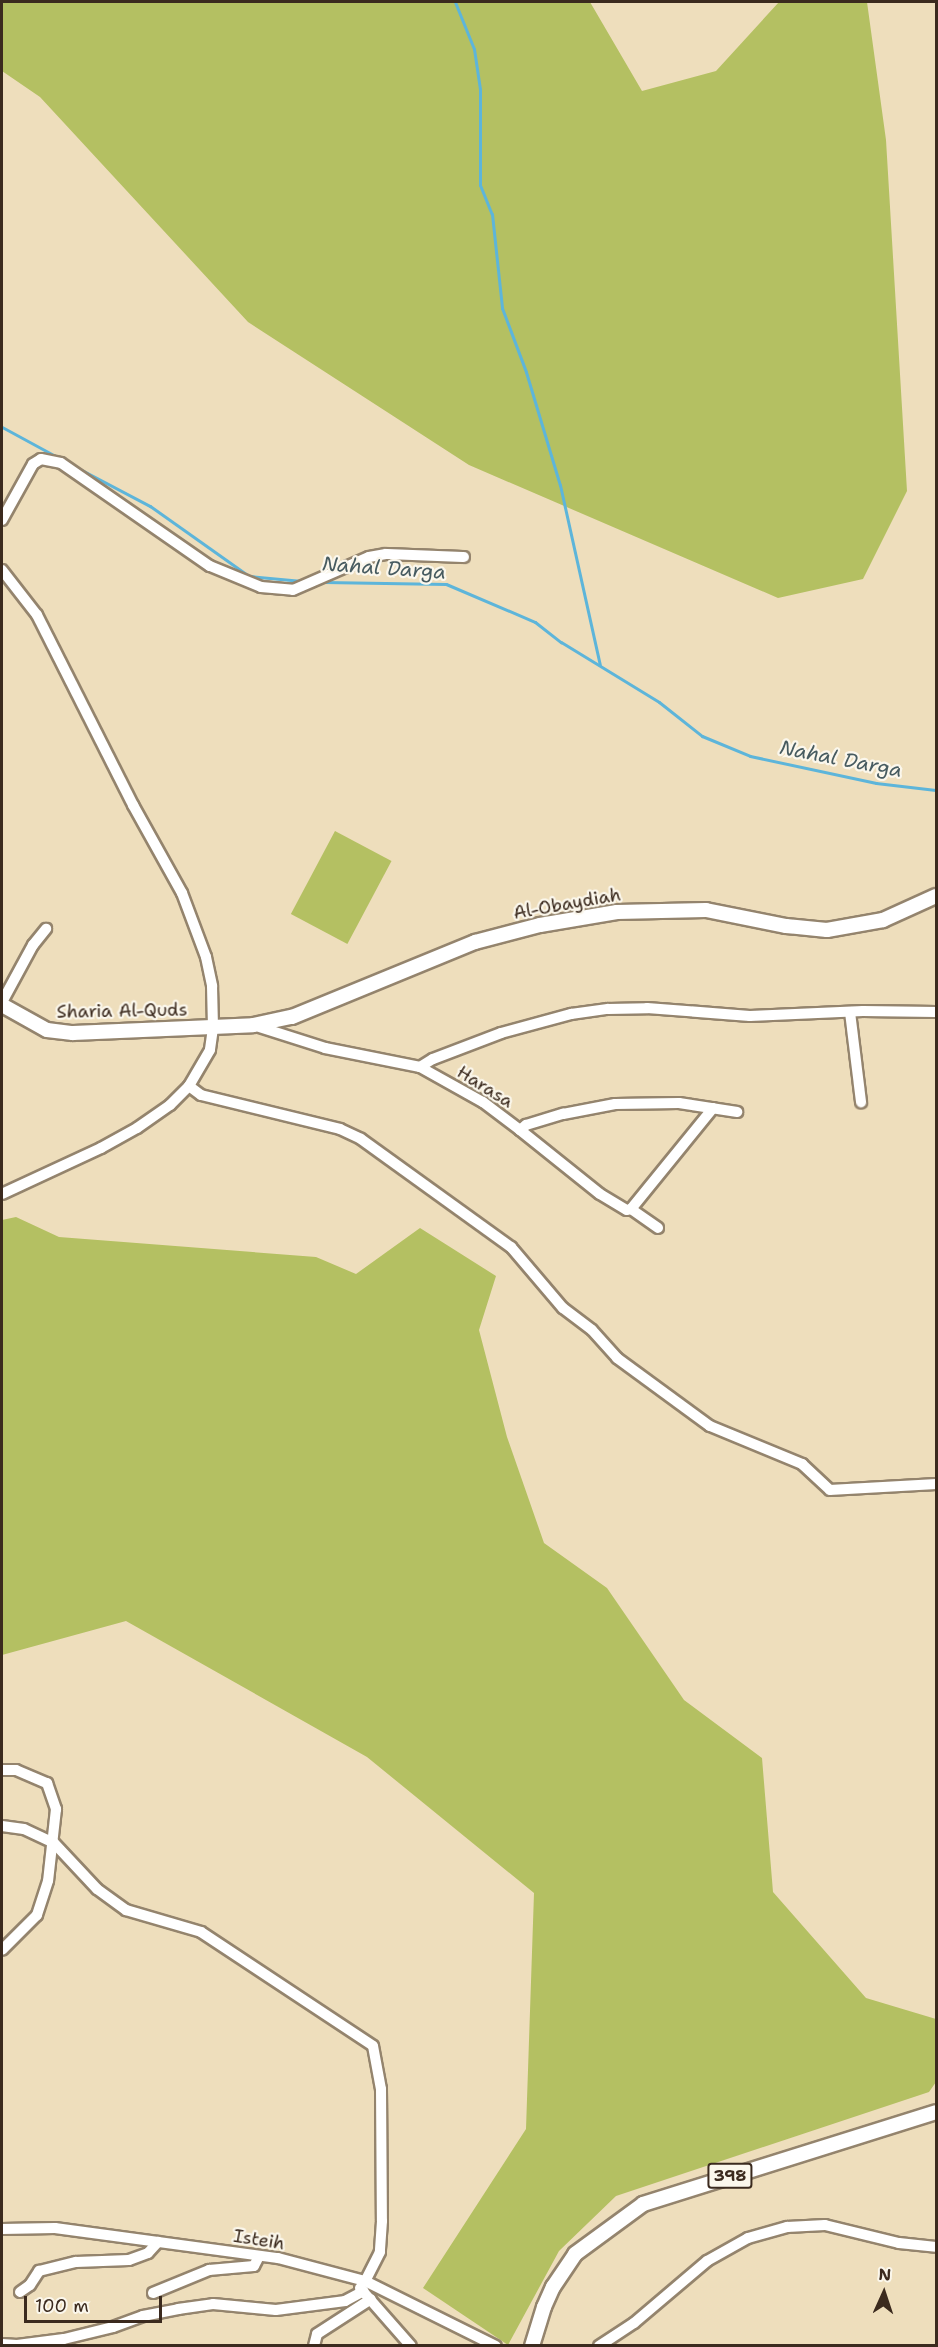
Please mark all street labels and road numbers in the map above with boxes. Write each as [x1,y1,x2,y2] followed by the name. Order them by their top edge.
[512,884,622,924] street label: Al-Obaydiah
[56,999,188,1023] street label: Sharia Al-Quds
[453,1061,517,1113] street label: Harasa
[706,2163,754,2189] road number: 398
[232,2225,286,2255] street label: Isteih

